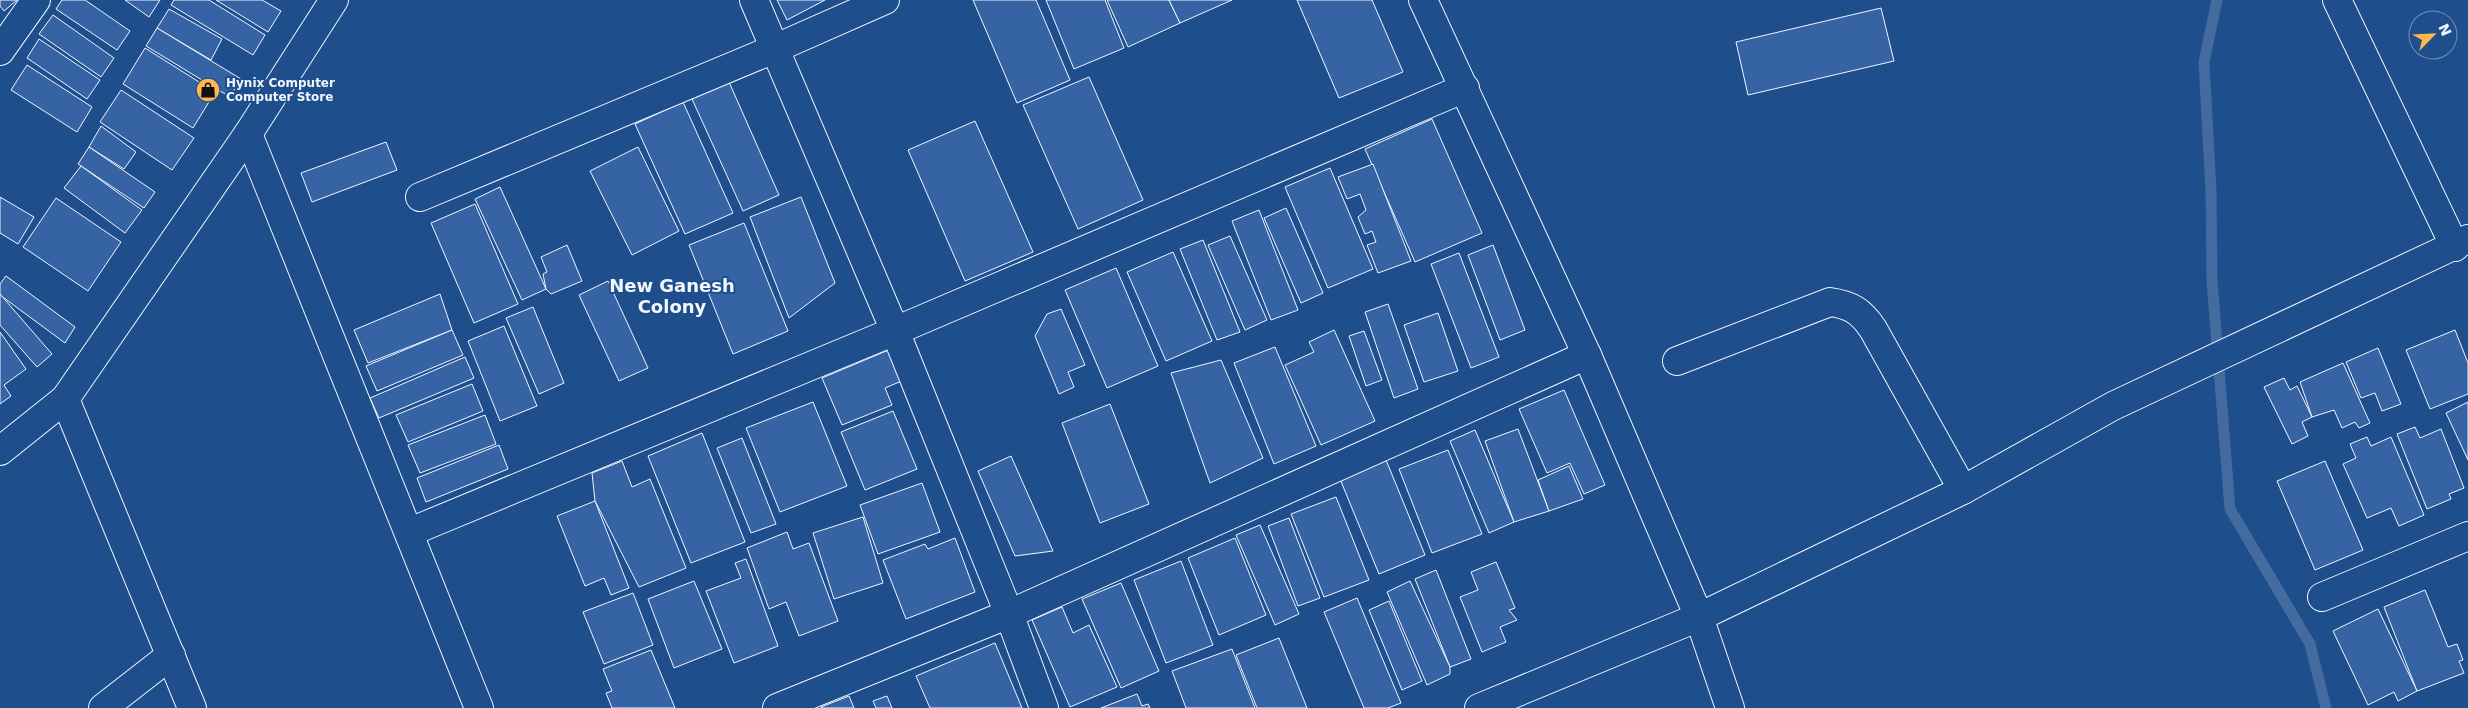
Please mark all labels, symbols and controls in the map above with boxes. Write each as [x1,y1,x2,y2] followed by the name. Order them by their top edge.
[2408,10,2458,60] north arrow
[2435,21,2455,38] text: N
[226,76,335,104] place label: Hynix Computer Computer Store
[195,77,221,103] shop icon: Hynix Computer Computer Store
[609,275,735,317] district label: New Ganesh Colony

